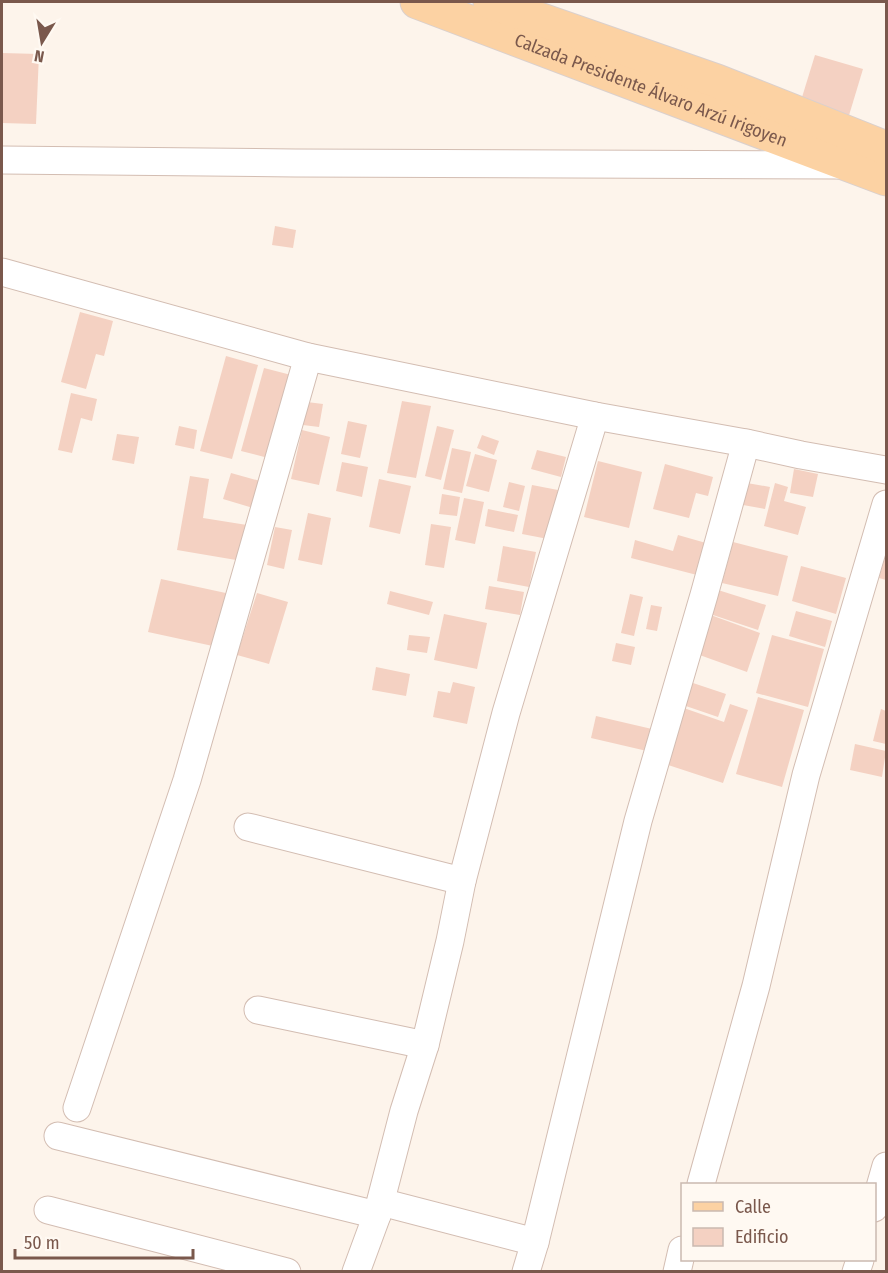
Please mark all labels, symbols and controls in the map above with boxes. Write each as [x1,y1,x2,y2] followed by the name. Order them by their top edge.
[12,12,72,72] north arrow
[512,29,790,152] street label: Calzada Presidente Álvaro Arzú Irigoyen
[33,46,46,66] text: N
[681,1183,876,1261] legend
[735,1196,771,1218] text: Calle
[15,1222,194,1260] scale bar
[735,1226,788,1248] text: Edificio
[24,1232,60,1254] text: 50 m

